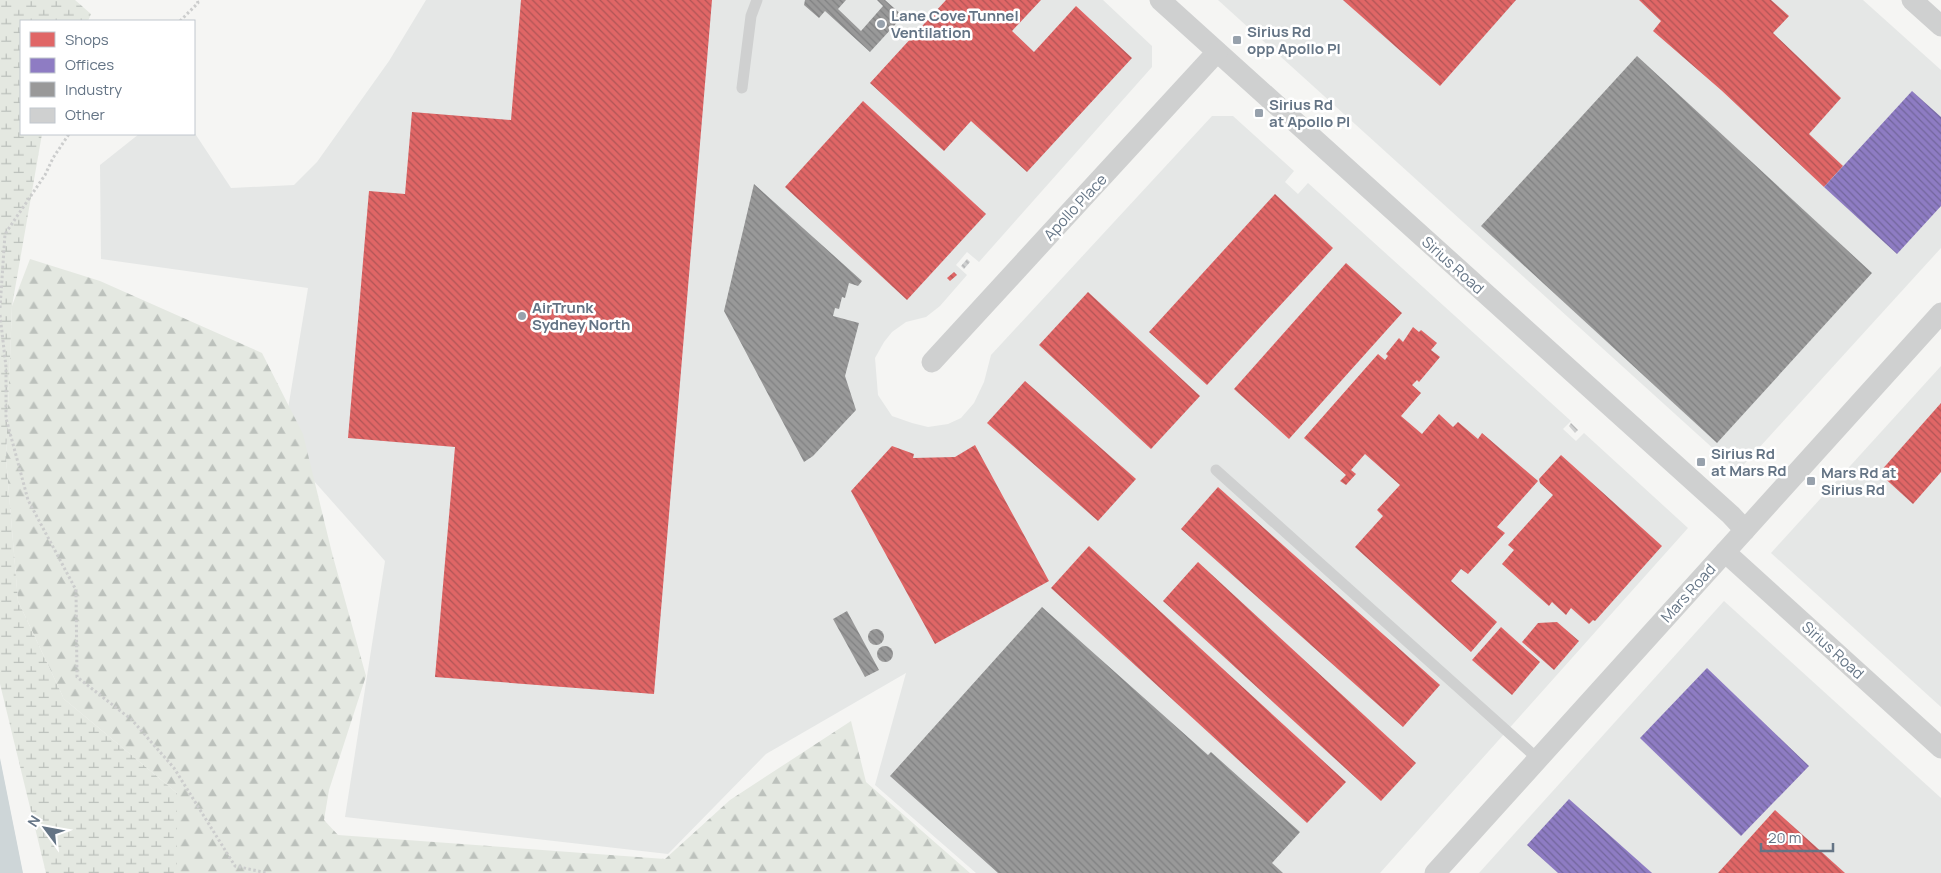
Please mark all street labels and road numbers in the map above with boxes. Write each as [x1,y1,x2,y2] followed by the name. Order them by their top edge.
[1039,169,1111,245] street label: Apollo Place
[1417,231,1489,299] street label: Sirius Road
[1656,559,1720,627] street label: Mars Road
[1797,616,1869,684] street label: Sirius Road

